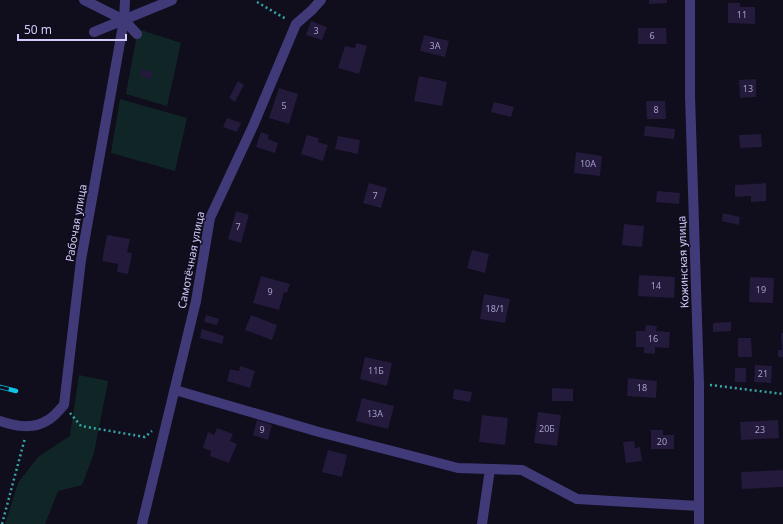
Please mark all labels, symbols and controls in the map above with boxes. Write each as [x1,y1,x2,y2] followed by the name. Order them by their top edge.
[737,8,747,21] house number: 11
[18,16,126,42] scale bar
[24,21,52,38] text: 50 m
[313,24,319,37] house number: 3
[649,29,655,42] house number: 6
[430,39,441,52] house number: 3А
[743,82,753,95] house number: 13
[281,99,287,112] house number: 5
[653,103,659,116] house number: 8
[580,157,596,170] house number: 10А
[61,183,90,263] street label: Рабочая улица
[372,189,378,202] house number: 7
[174,210,207,310] street label: Самотёчная улица
[673,216,692,308] street label: Кожинская улица
[235,220,241,233] house number: 7
[651,279,661,292] house number: 14
[756,283,766,296] house number: 19
[267,285,273,298] house number: 9
[486,302,504,315] house number: 18/1
[648,332,658,345] house number: 16
[368,364,384,377] house number: 11Б
[758,367,768,380] house number: 21
[637,381,647,394] house number: 18
[367,407,383,420] house number: 13А
[539,422,555,435] house number: 20Б
[259,423,265,436] house number: 9
[755,423,765,436] house number: 23
[657,435,667,448] house number: 20

